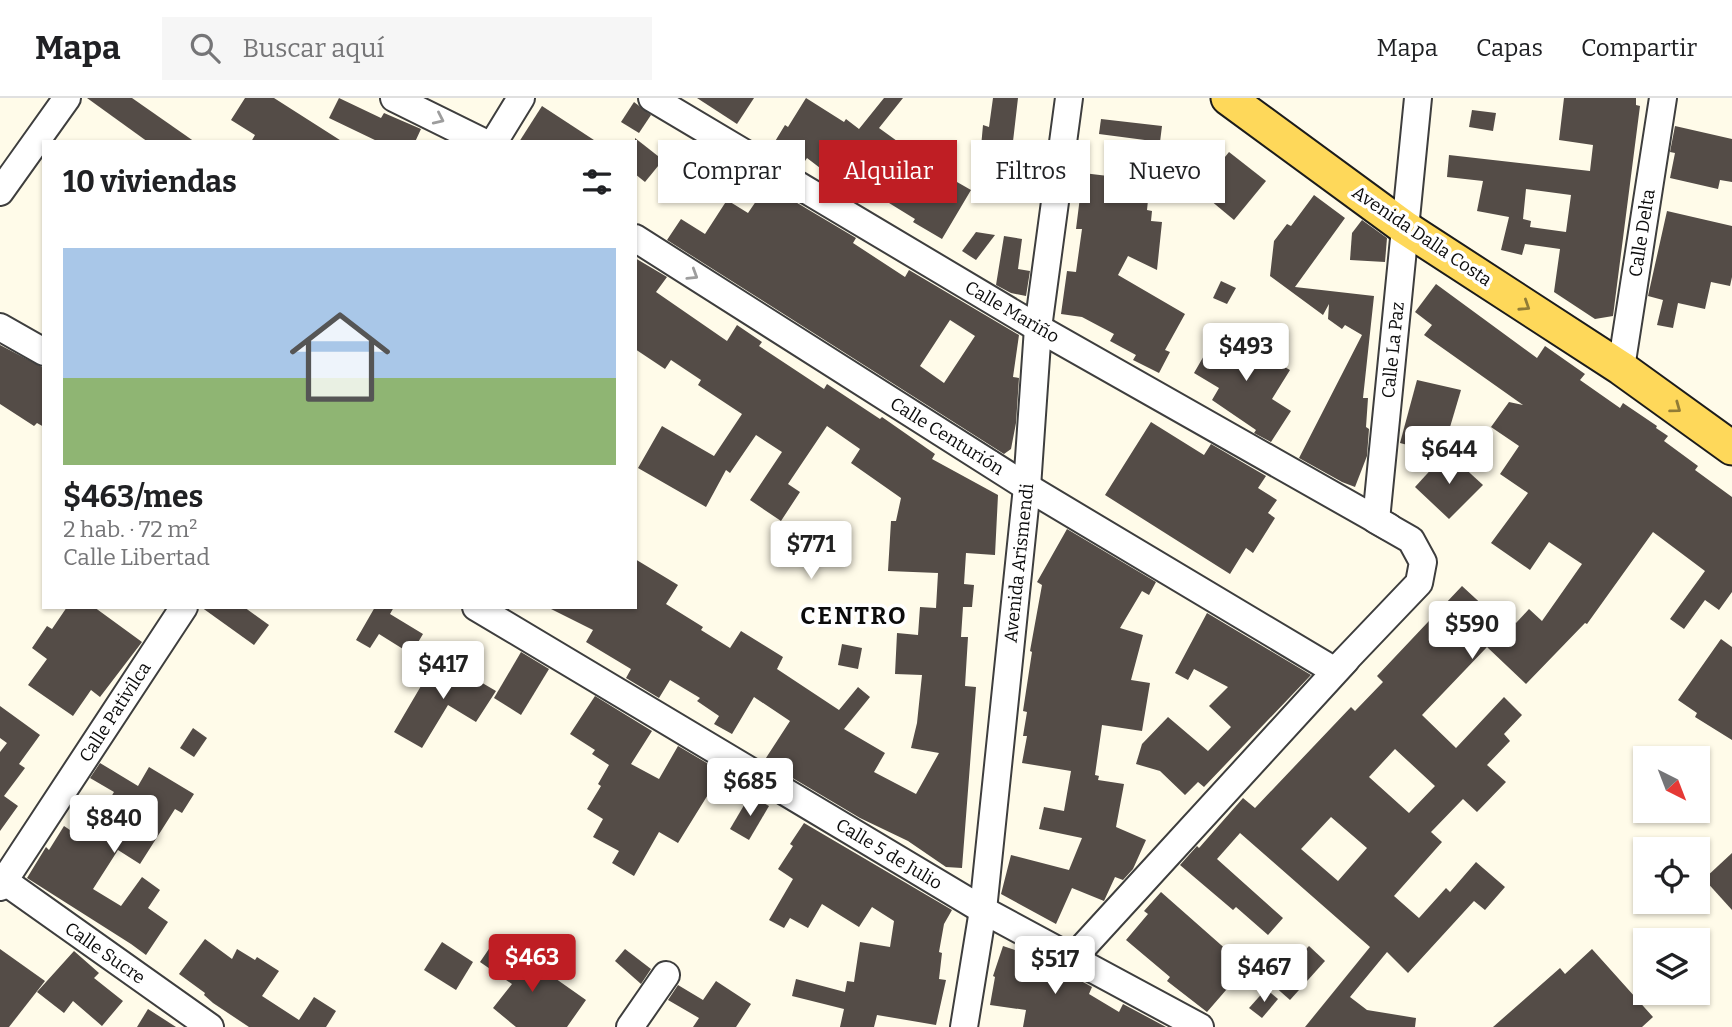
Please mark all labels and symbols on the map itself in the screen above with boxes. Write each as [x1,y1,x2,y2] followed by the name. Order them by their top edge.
[432,111,444,125] one-way arrow
[1348,181,1496,291] street label: Avenida Dalla Costa
[1624,187,1660,279] street label: Calle Delta
[685,267,698,279] one-way arrow
[961,276,1063,348] street label: Calle Mariño
[1517,297,1530,310] one-way arrow
[1377,301,1409,399] street label: Calle La Paz
[1205,324,1287,383] pin: $493
[886,392,1008,480] street label: Calle Centurión
[1668,400,1681,412] one-way arrow
[1408,426,1490,486] pin: $644
[1000,482,1038,644] street label: Avenida Arismendi
[770,522,852,581] pin: $771
[800,602,908,630] district label: CENTRO
[1431,602,1513,661] pin: $590
[402,642,484,701] pin: $417
[74,658,156,766] street label: Calle Pativilca
[1633,746,1710,822] north arrow
[709,758,791,818] pin: $685
[73,796,155,855] pin: $840
[832,814,946,894] street label: Calle 5 de Julio
[61,917,149,989] street label: Calle Sucre
[491,934,573,994] pin: $463
[1014,936,1096,996] pin: $517
[1223,944,1305,1004] pin: $467

